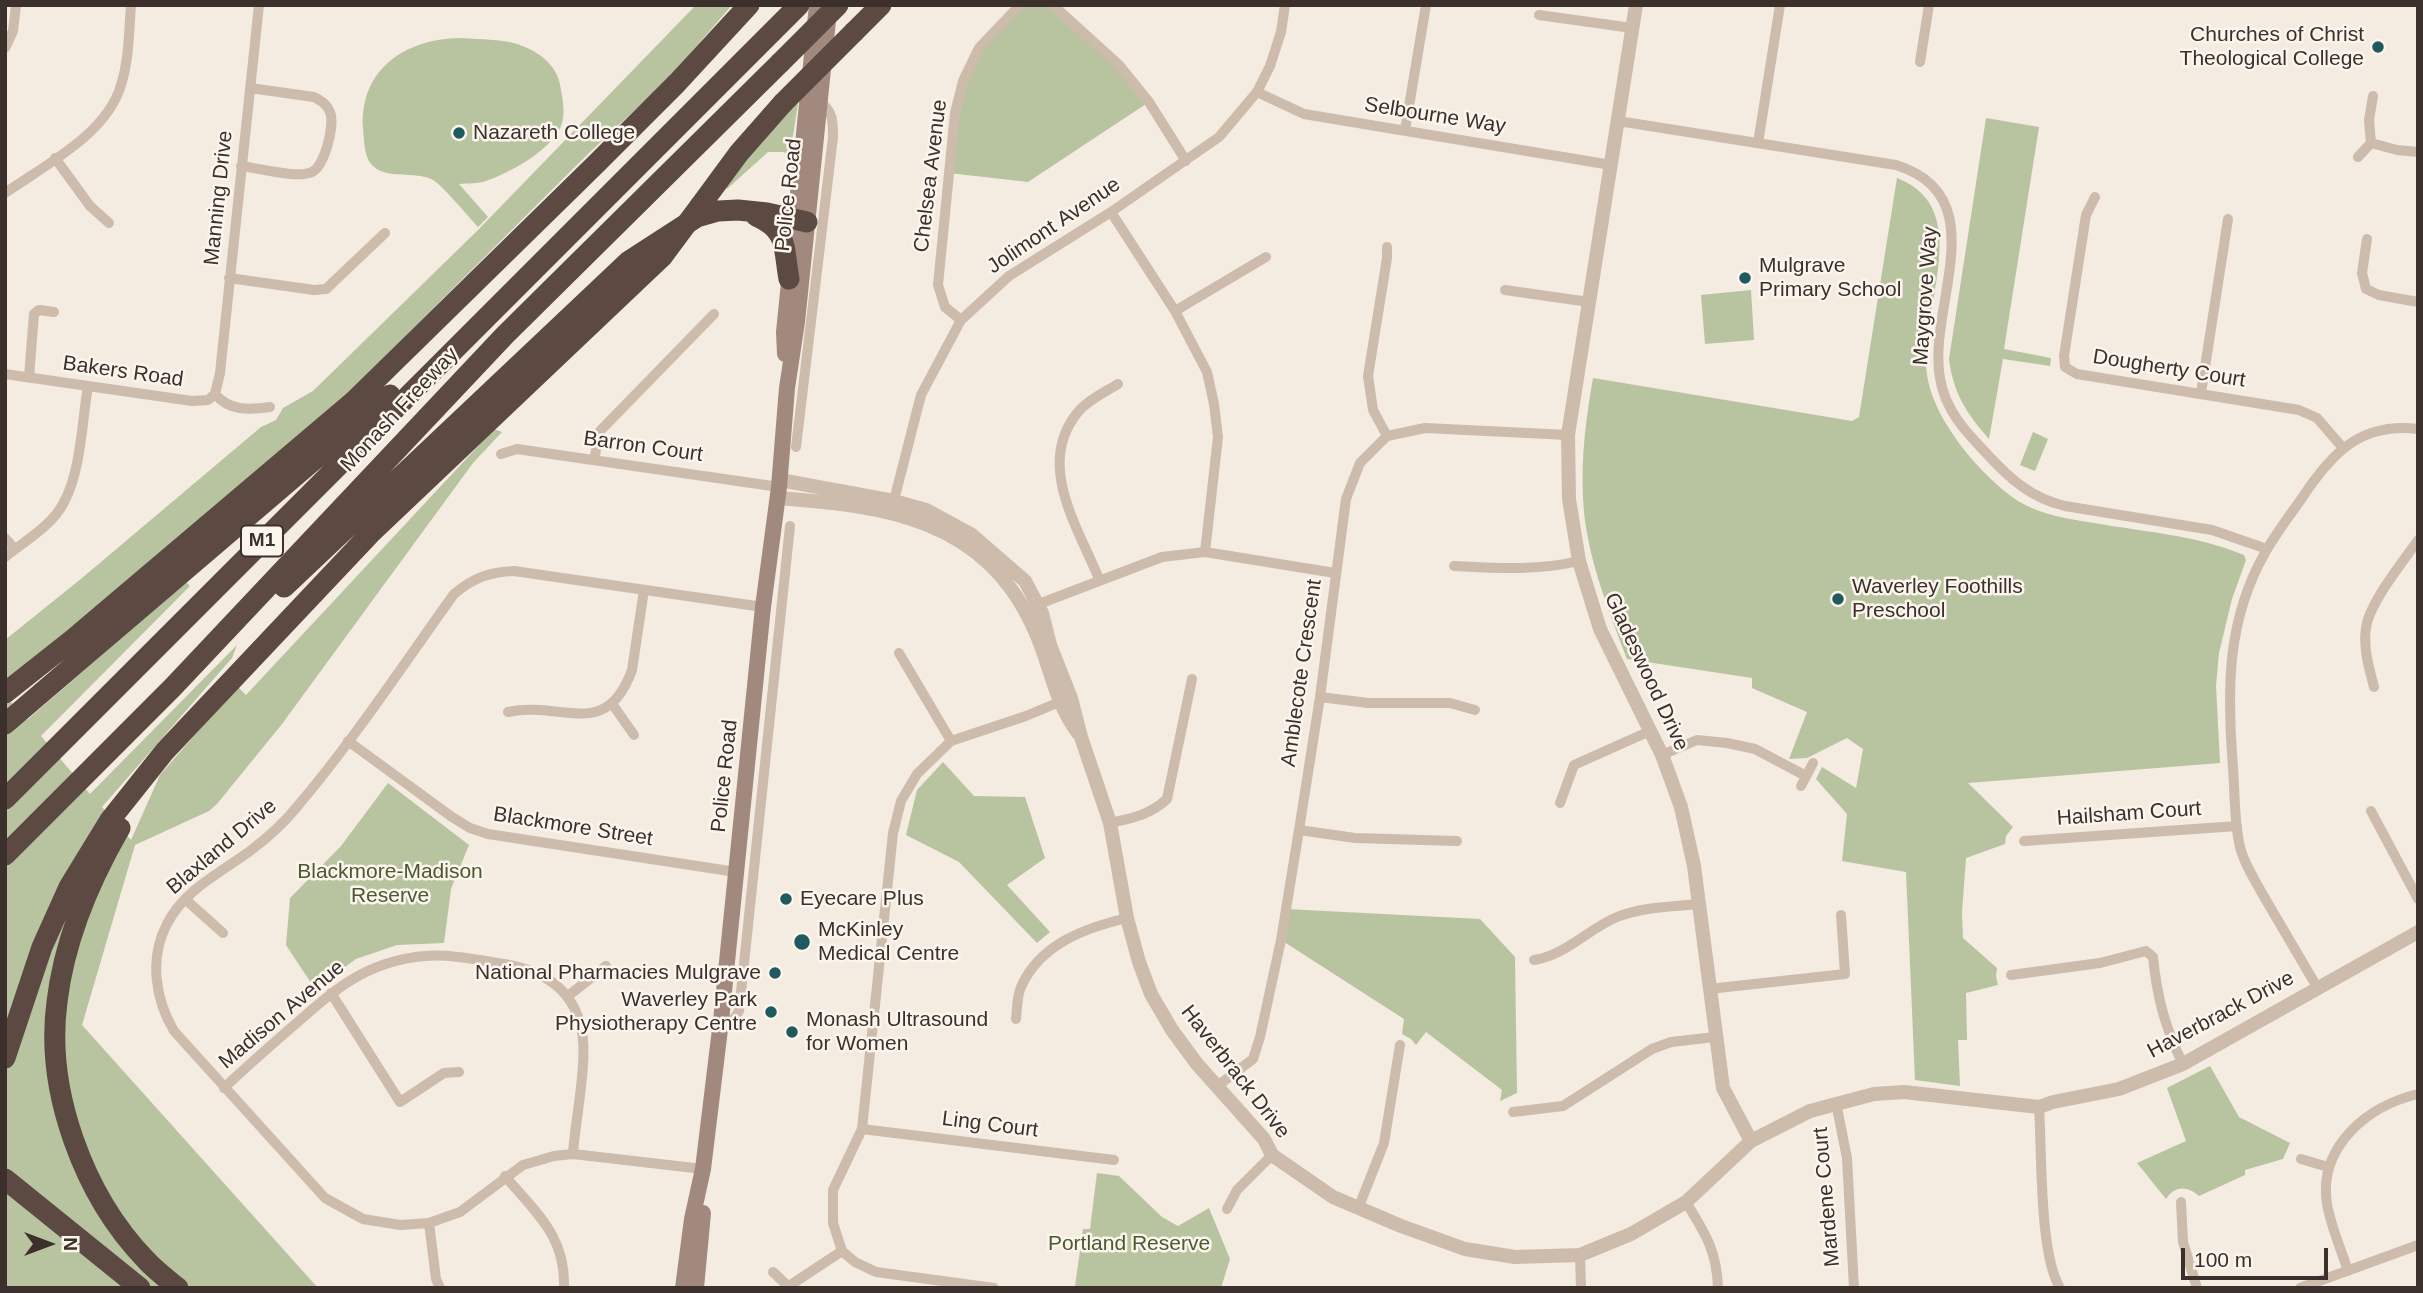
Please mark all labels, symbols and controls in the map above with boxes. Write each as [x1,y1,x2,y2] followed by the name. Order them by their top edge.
[2180,22,2364,72] place label: Churches of Christ Theological College
[2370,39,2386,55] marker: Churches of Christ Theological College
[1363,92,1507,140] street label: Selbourne Way
[909,98,953,254] street label: Chelsea Avenue
[473,120,635,146] place label: Nazareth College
[451,125,467,141] marker: Nazareth College
[199,129,239,267] street label: Manning Drive
[771,137,807,253] street label: Police Road
[983,172,1125,280] street label: Jolimont Avenue
[1909,226,1943,366] street label: Maygrove Way
[1759,253,1901,303] place label: Mulgrave Primary School
[1737,270,1753,286] marker: Mulgrave Primary School
[336,343,464,477] street label: Monash Freeway
[2091,345,2247,393] street label: Dougherty Court
[61,351,185,393] street label: Bakers Road
[582,426,704,468] street label: Barron Court
[241,526,283,556] road number: M1
[1852,574,2023,624] place label: Waverley Foothills Preschool
[1276,578,1328,768] street label: Amblecote Crescent
[1598,589,1694,755] street label: Gladeswood Drive
[1830,591,1846,607] marker: Waverley Foothills Preschool
[707,718,743,834] street label: Police Road
[162,794,282,900] street label: Blaxland Drive
[2056,796,2202,832] street label: Hailsham Court
[491,802,655,852] street label: Blackmore Street
[297,859,483,909] park label: Blackmore-Madison Reserve
[800,886,924,912] place label: Eyecare Plus
[778,891,794,907] marker: Eyecare Plus
[818,917,959,967] place label: McKinley Medical Centre
[792,932,812,952] marker: McKinley Medical Centre
[214,955,350,1075] street label: Madison Avenue
[475,960,761,986] place label: National Pharmacies Mulgrave
[767,965,783,981] marker: National Pharmacies Mulgrave
[2143,966,2299,1064] street label: Haverbrack Drive
[555,987,757,1037] place label: Waverley Park Physiotherapy Centre
[1175,1000,1295,1144] street label: Haverbrack Drive
[763,1004,779,1020] marker: Waverley Park Physiotherapy Centre
[806,1007,988,1057] place label: Monash Ultrasound for Women
[784,1024,800,1040] marker: Monash Ultrasound for Women
[940,1107,1040,1143] street label: Ling Court
[1808,1126,1846,1268] street label: Mardene Court
[14,1209,84,1279] north arrow
[1048,1231,1210,1257] park label: Portland Reserve
[2185,1234,2332,1278] scale bar
[60,1237,81,1251] text: N
[2194,1248,2252,1271] text: 100 m

